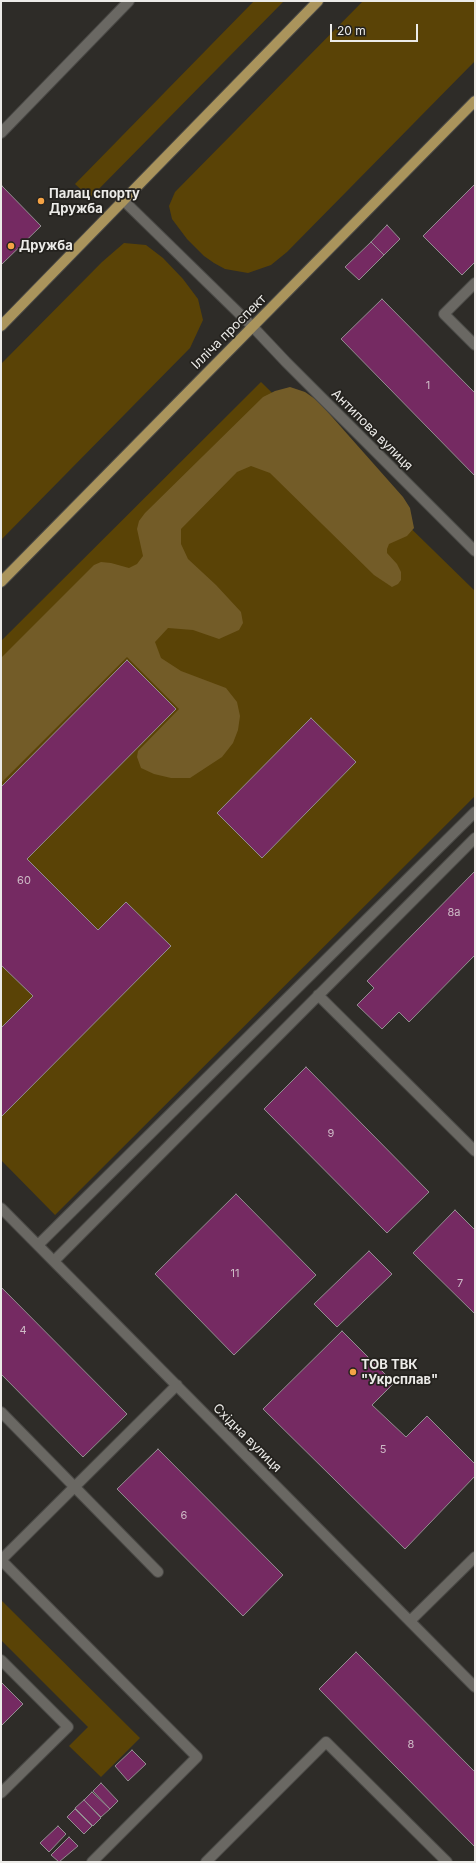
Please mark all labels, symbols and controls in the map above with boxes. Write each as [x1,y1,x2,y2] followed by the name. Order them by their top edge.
[332,16,420,42] scale bar
[337,23,366,38] text: 20 m
[49,186,140,217] place label: Палац спорту Дружба
[36,196,46,206] marker: Палац спорту Дружба
[19,238,73,254] place label: Дружба
[6,241,16,251] marker: Дружба
[188,291,270,373] street label: Ілліча проспект
[426,379,430,393] house number: 1
[328,386,416,474] street label: Антипова вулиця
[17,874,31,888] house number: 60
[448,906,460,920] house number: 8а
[328,1127,334,1141] house number: 9
[231,1267,239,1281] house number: 11
[457,1277,463,1291] house number: 7
[19,1324,27,1338] house number: 4
[361,1357,438,1388] place label: ТОВ ТВК "Укрсплав"
[348,1367,358,1377] marker: ТОВ ТВК "Укрсплав"
[209,1400,285,1476] street label: Східна вулиця
[380,1443,386,1457] house number: 5
[181,1509,187,1523] house number: 6
[408,1738,414,1752] house number: 8

